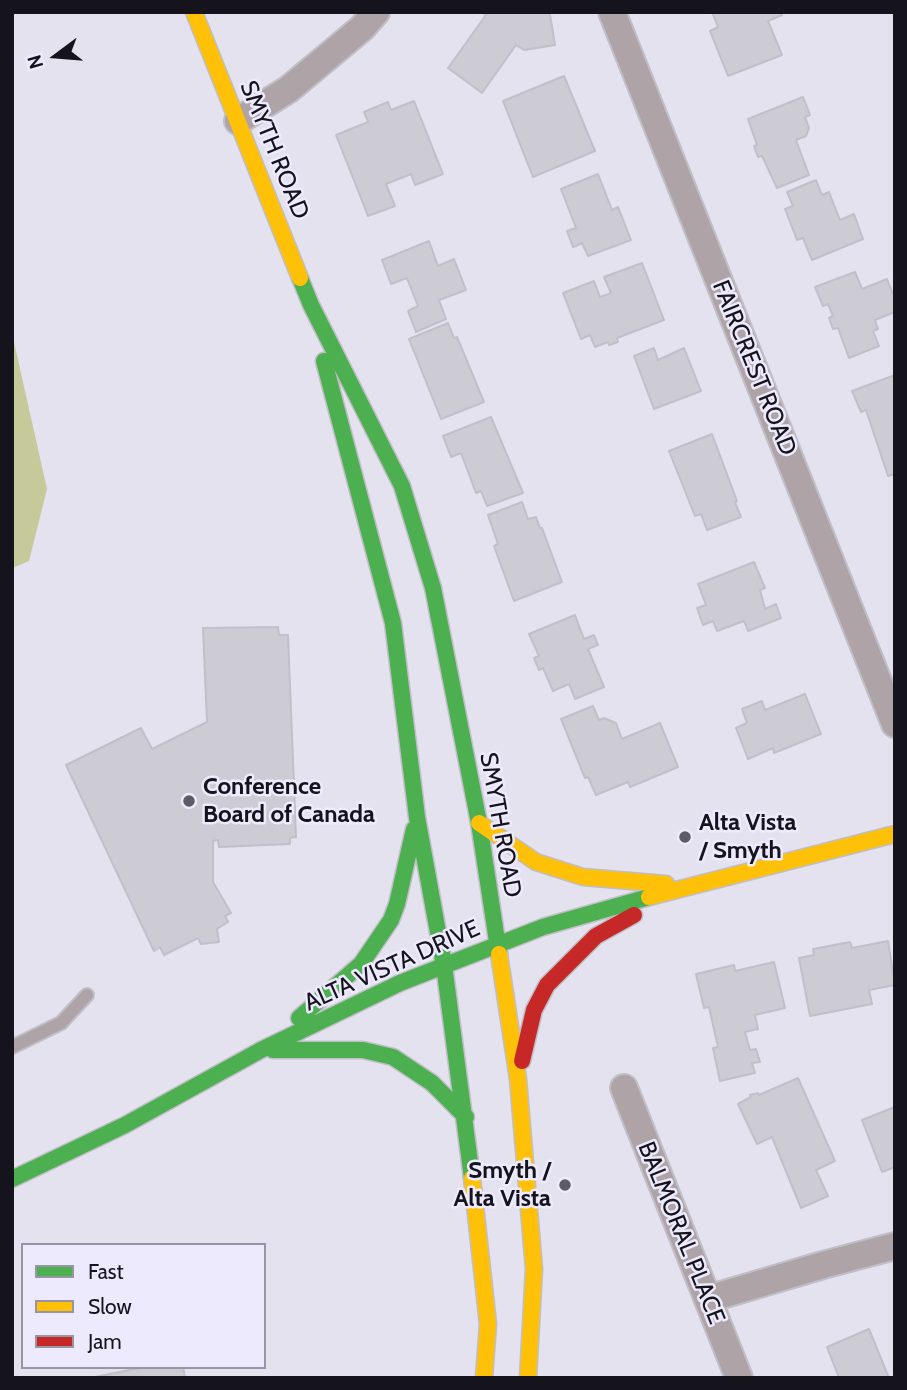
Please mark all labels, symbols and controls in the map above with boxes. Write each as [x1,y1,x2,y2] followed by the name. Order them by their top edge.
[21,21,91,91] north arrow
[22,52,48,72] text: N
[233,77,315,223] street label: SMYTH ROAD
[706,276,802,460] street label: FAIRCREST ROAD
[473,750,527,900] street label: SMYTH ROAD
[203,773,375,829] place label: Conference Board of Canada
[181,793,197,809] marker: Conference Board of Canada
[699,809,796,865] place label: Alta Vista / Smyth
[677,829,693,845] marker: Alta Vista / Smyth
[300,914,484,1018] street label: ALTA VISTA DRIVE
[631,1138,731,1328] street label: BALMORAL PLACE
[454,1157,551,1213] place label: Smyth / Alta Vista
[557,1177,573,1193] marker: Smyth / Alta Vista
[21,1243,266,1369] legend
[88,1259,124,1284] text: Fast
[88,1294,132,1319] text: Slow
[88,1329,122,1354] text: Jam

